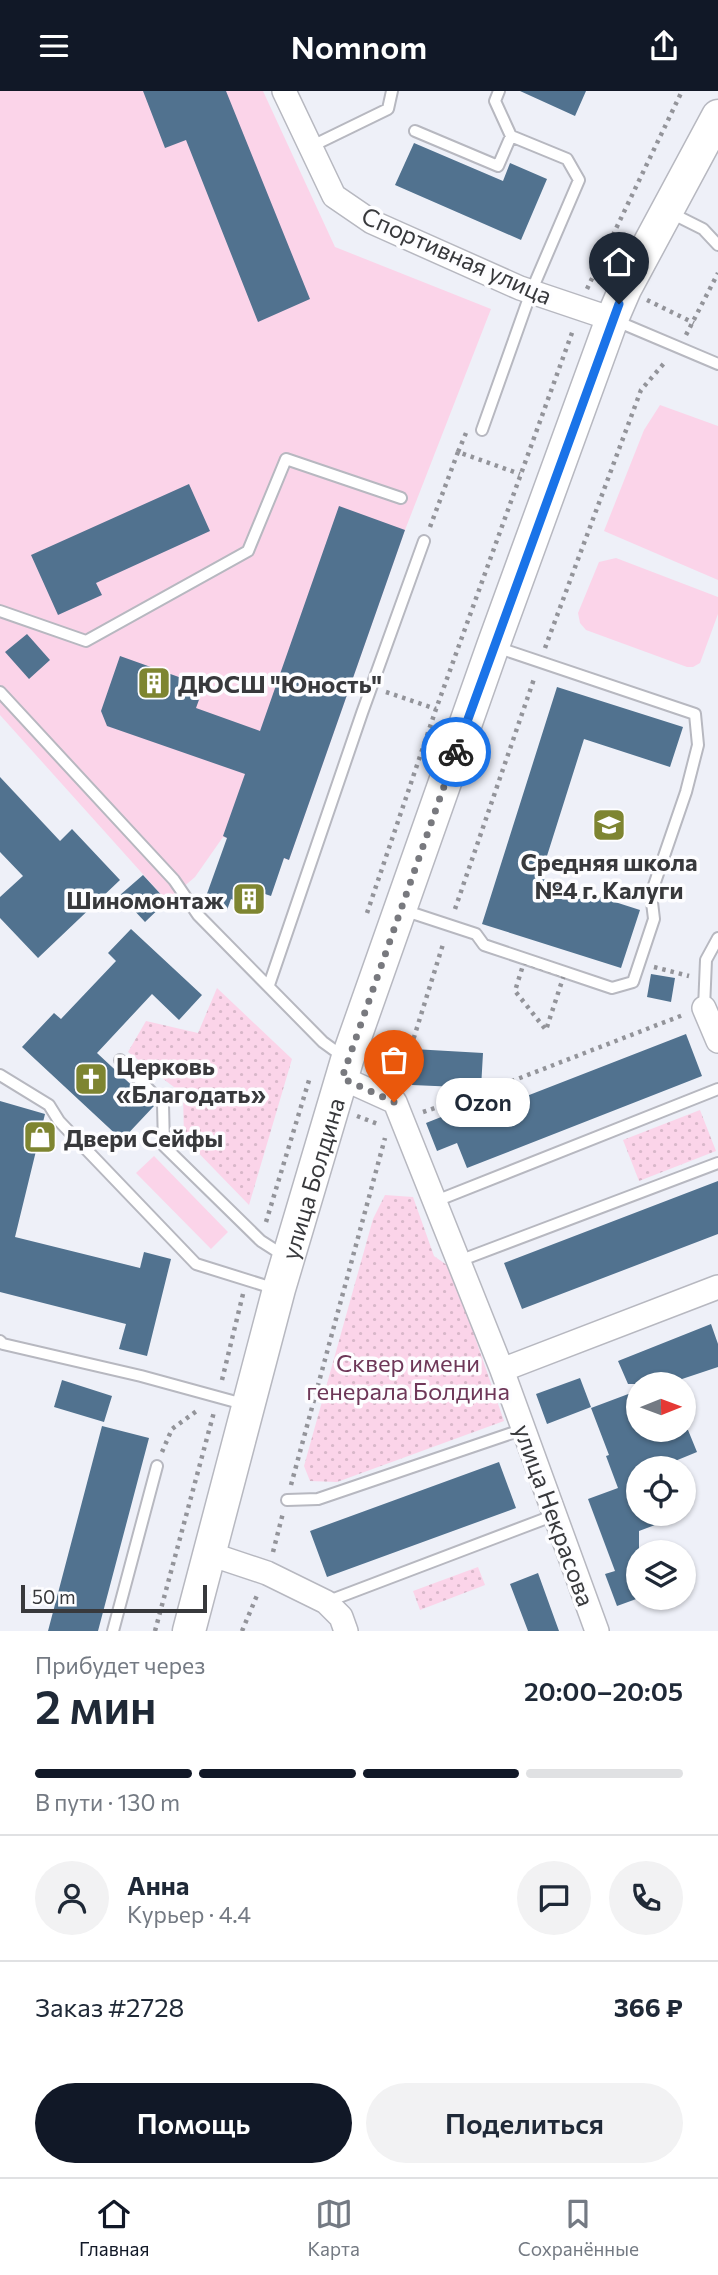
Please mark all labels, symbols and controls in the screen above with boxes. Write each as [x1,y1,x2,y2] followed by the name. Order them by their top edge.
[291,26,427,66] text: Nomnom
[35,27,73,65] icon: menu
[645,27,683,65] icon: share
[357,200,557,310] street label: Спортивная улица
[589,232,649,304] pin
[600,243,638,281] icon: home
[135,664,173,702] building icon: ДЮСШ "Юность"
[178,669,382,698] place label: ДЮСШ "Юность"
[421,717,491,787] courier
[437,733,475,771] icon: bike
[590,806,628,844] school or university icon: Средняя школа №4 г. Калуги
[520,847,698,904] place label: Средняя школа №4 г. Калуги
[230,880,268,918] building icon: Шиномонтаж
[66,885,225,914] place label: Шиномонтаж
[364,1030,424,1102] pin
[375,1041,413,1079] icon: bag
[116,1051,266,1108] place label: Церковь «Благодать»
[72,1060,110,1098] church icon: Церковь «Благодать»
[436,1077,530,1127] callout: Ozon
[454,1088,512,1116] text: Ozon
[274,1094,350,1263] street label: улица Болдина
[21,1118,59,1156] shop icon: Двери Сейфы
[64,1123,223,1152] place label: Двери Сейфы
[306,1348,510,1405] park label: Сквер имени генерала Болдина
[626,1372,696,1442] north arrow
[626,1372,696,1610] map controls
[509,1420,601,1610] street label: улица Некрасова
[626,1456,696,1526] button: locate
[626,1540,696,1610] button: layers
[21,1582,206,1614] scale bar
[32,1585,76,1608] text: 50 m
[35,1651,205,1679] text: Прибудет через
[524,1675,683,1706] text: 20:00–20:05
[35,1677,157,1733] text: 2 мин
[35,1788,180,1816] text: В пути · 130 m
[35,1861,109,1935] button: person
[517,1861,591,1935] button: chat
[609,1861,683,1935] button: phone
[127,1869,189,1900] text: Анна
[127,1900,251,1928] text: Курьер · 4.4
[35,1991,184,2022] text: Заказ #2728
[614,1991,683,2022] text: 366 ₽
[35,2083,352,2163] button: Помощь
[366,2083,683,2163] button: Поделиться
[79,2195,149,2260] tab: Главная
[307,2195,360,2260] tab: Карта
[518,2195,639,2260] tab: Сохранённые

